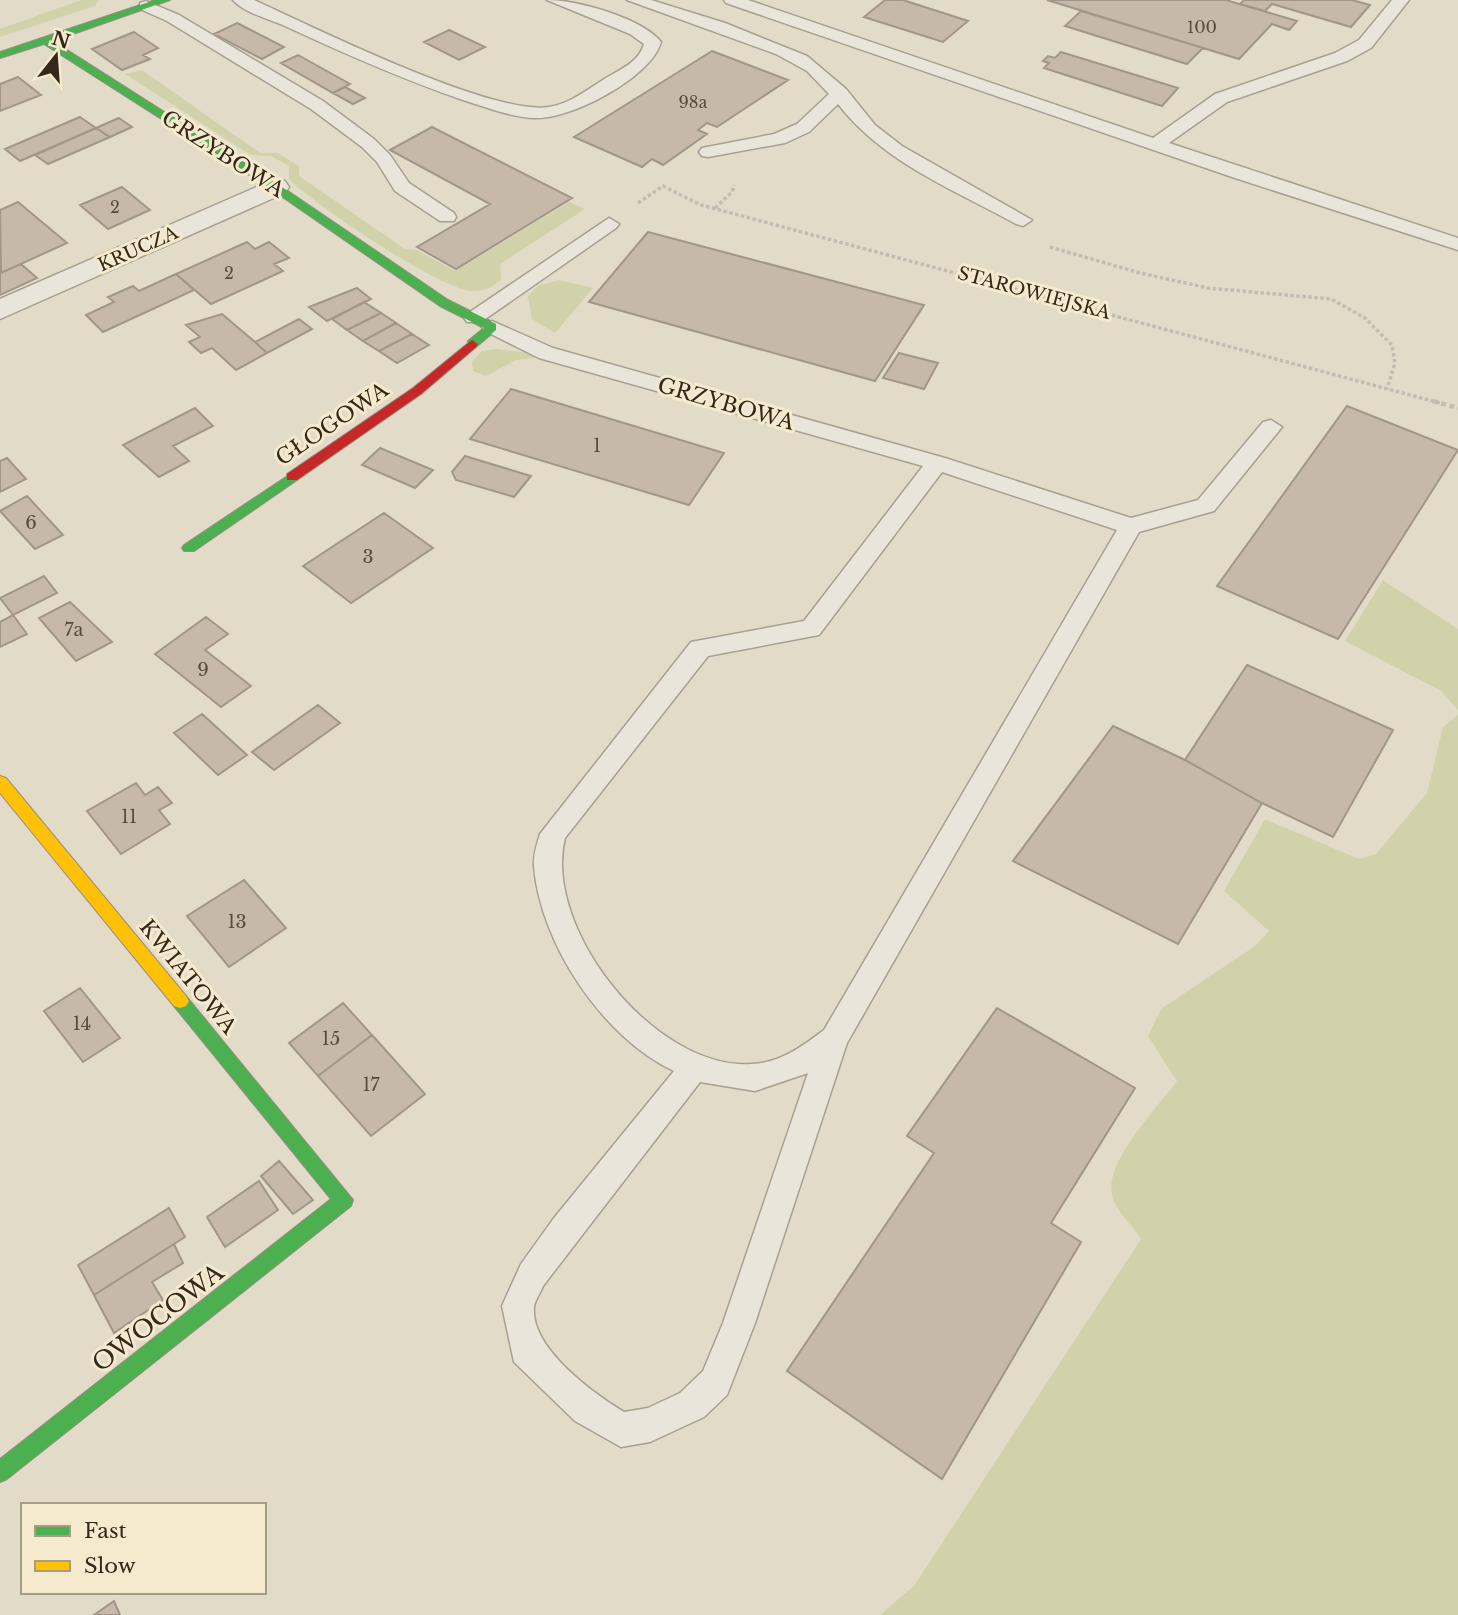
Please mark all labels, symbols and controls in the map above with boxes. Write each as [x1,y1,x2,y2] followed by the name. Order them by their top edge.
[1187,17,1217,37] house number: 100
[21,21,91,91] north arrow
[49,27,73,54] text: N
[679,92,708,112] house number: 98a
[157,105,290,204] street label: GRZYBOWA
[110,197,120,217] house number: 2
[95,221,182,276] street label: KRUCZA
[955,262,1114,324] street label: STAROWIEJSKA
[224,263,234,283] house number: 2
[655,372,798,436] street label: GRZYBOWA
[271,376,394,471] street label: GŁOGOWA
[593,435,601,457] house number: 1
[25,512,37,534] house number: 6
[362,546,374,568] house number: 3
[64,619,84,641] house number: 7a
[197,659,209,681] house number: 9
[121,806,137,828] house number: 11
[227,911,247,933] house number: 13
[134,915,243,1040] street label: KWIATOWA
[73,1013,91,1035] house number: 14
[322,1028,340,1050] house number: 15
[362,1074,380,1096] house number: 17
[86,1257,229,1378] street label: OWOCOWA
[21,1503,266,1594] legend
[84,1518,126,1544] text: Fast
[84,1553,136,1579] text: Slow

